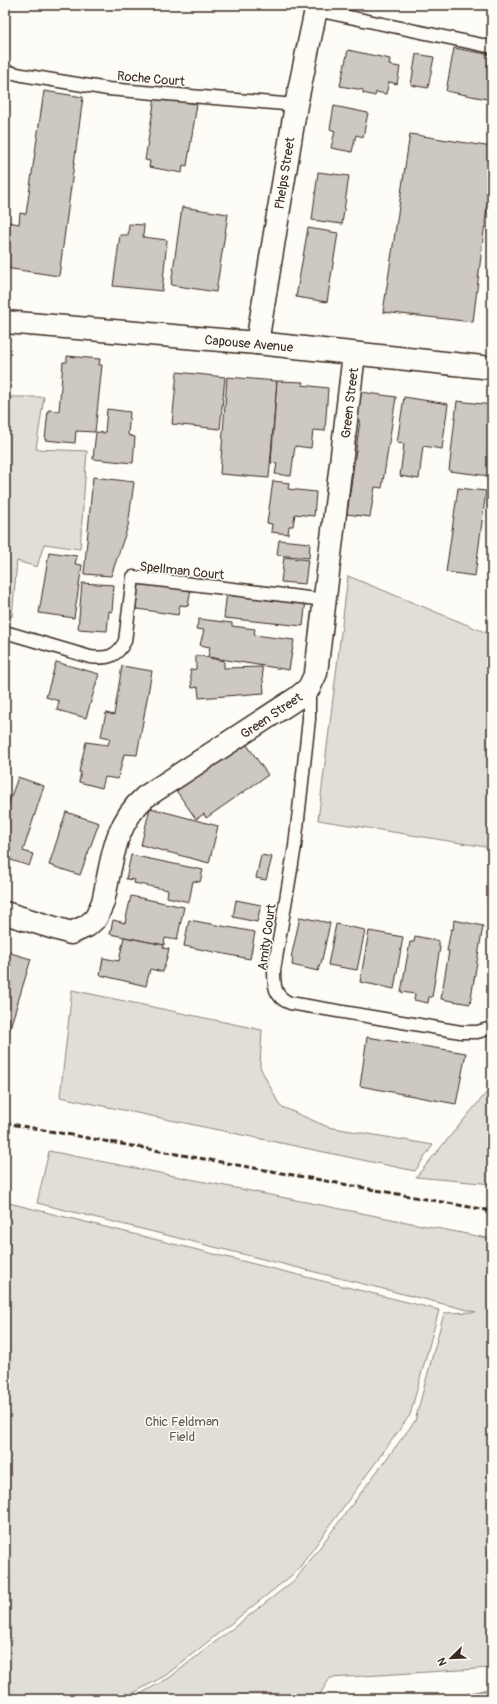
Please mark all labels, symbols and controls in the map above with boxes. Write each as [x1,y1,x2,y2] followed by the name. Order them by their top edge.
[116,68,186,90] street label: Roche Court
[271,135,299,210] street label: Phelps Street
[204,332,294,356] street label: Capouse Avenue
[338,366,362,439] street label: Green Street
[139,559,226,583] street label: Spellman Court
[238,689,306,742] street label: Green Street
[254,902,280,971] street label: Amity Court
[145,1414,219,1445] park label: Chic Feldman Field
[431,1638,471,1678] north arrow
[435,1655,450,1668] text: N

